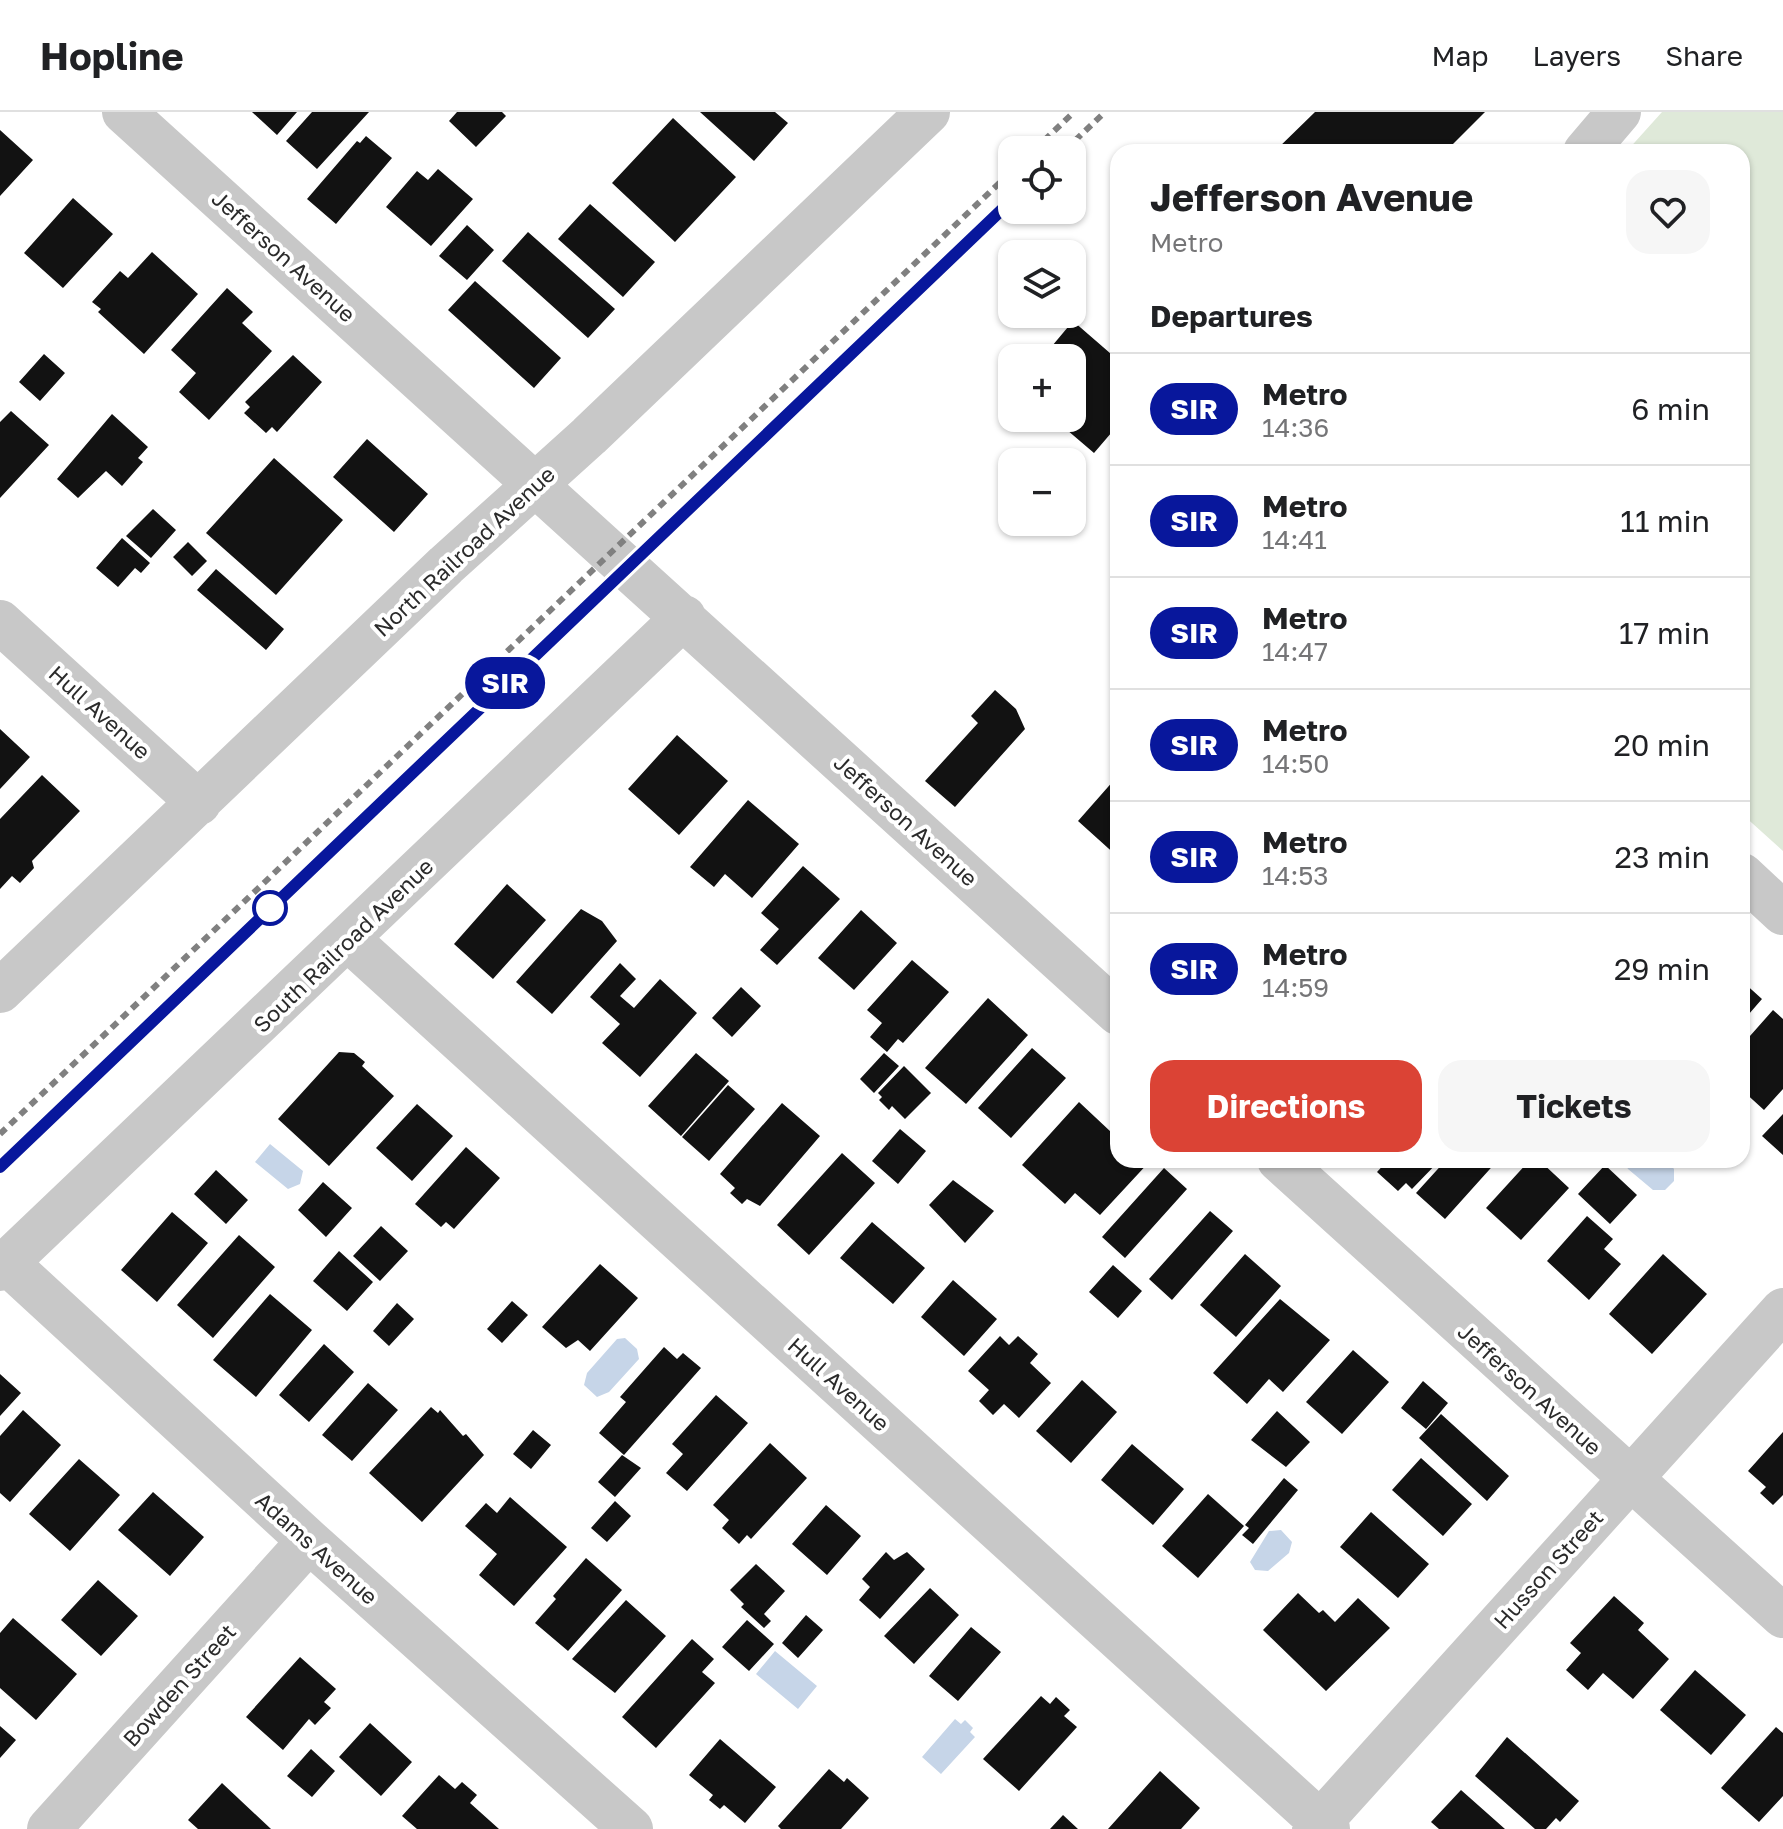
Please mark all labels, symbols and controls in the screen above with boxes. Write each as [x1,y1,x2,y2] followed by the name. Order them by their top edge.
[40,33,184,78] text: Hopline
[1431,39,1489,72] text: Map
[1533,39,1621,72] text: Layers
[1665,39,1743,72] text: Share
[998,136,1086,536] map controls
[998,136,1086,224] button: locate
[1626,170,1710,254] button: heart
[1150,174,1473,219] text: Jefferson Avenue
[207,185,361,327] street label: Jefferson Avenue
[1150,227,1223,258] text: Metro
[998,240,1086,328] button: layers
[1150,298,1313,334] text: Departures
[998,344,1086,432] button: +
[1262,376,1348,412] text: Metro
[1631,391,1710,427] text: 6 min
[1170,392,1218,425] text: SIR
[1262,412,1329,443] text: 14:36
[998,448,1086,536] button: −
[368,460,560,642] street label: North Railroad Avenue
[1262,488,1348,524] text: Metro
[1620,503,1710,539] text: 11 min
[1170,504,1218,537] text: SIR
[1262,524,1327,555] text: 14:41
[1262,600,1348,636] text: Metro
[1619,615,1710,651] text: 17 min
[1170,616,1218,649] text: SIR
[1262,636,1328,667] text: 14:47
[459,657,551,709] line badge: SIR
[44,659,156,765] street label: Hull Avenue
[481,666,529,699] text: SIR
[1262,712,1348,748] text: Metro
[1613,727,1710,763] text: 20 min
[1170,728,1218,761] text: SIR
[1262,748,1329,779] text: 14:50
[829,749,983,891] street label: Jefferson Avenue
[1262,824,1348,860] text: Metro
[1615,839,1710,875] text: 23 min
[1170,840,1218,873] text: SIR
[248,852,438,1038] street label: South Railroad Avenue
[1262,860,1329,891] text: 14:53
[253,891,287,925] unlabelled marker
[1262,936,1348,972] text: Metro
[1614,951,1710,987] text: 29 min
[1170,952,1218,985] text: SIR
[1262,972,1329,1003] text: 14:59
[1150,1060,1422,1152] button: Directions
[1438,1060,1710,1152] button: Tickets
[1453,1318,1607,1460] street label: Jefferson Avenue
[783,1331,895,1437] street label: Hull Avenue
[250,1486,384,1610] street label: Adams Avenue
[1488,1504,1608,1634] street label: Husson Street
[117,1618,241,1752] street label: Bowden Street

